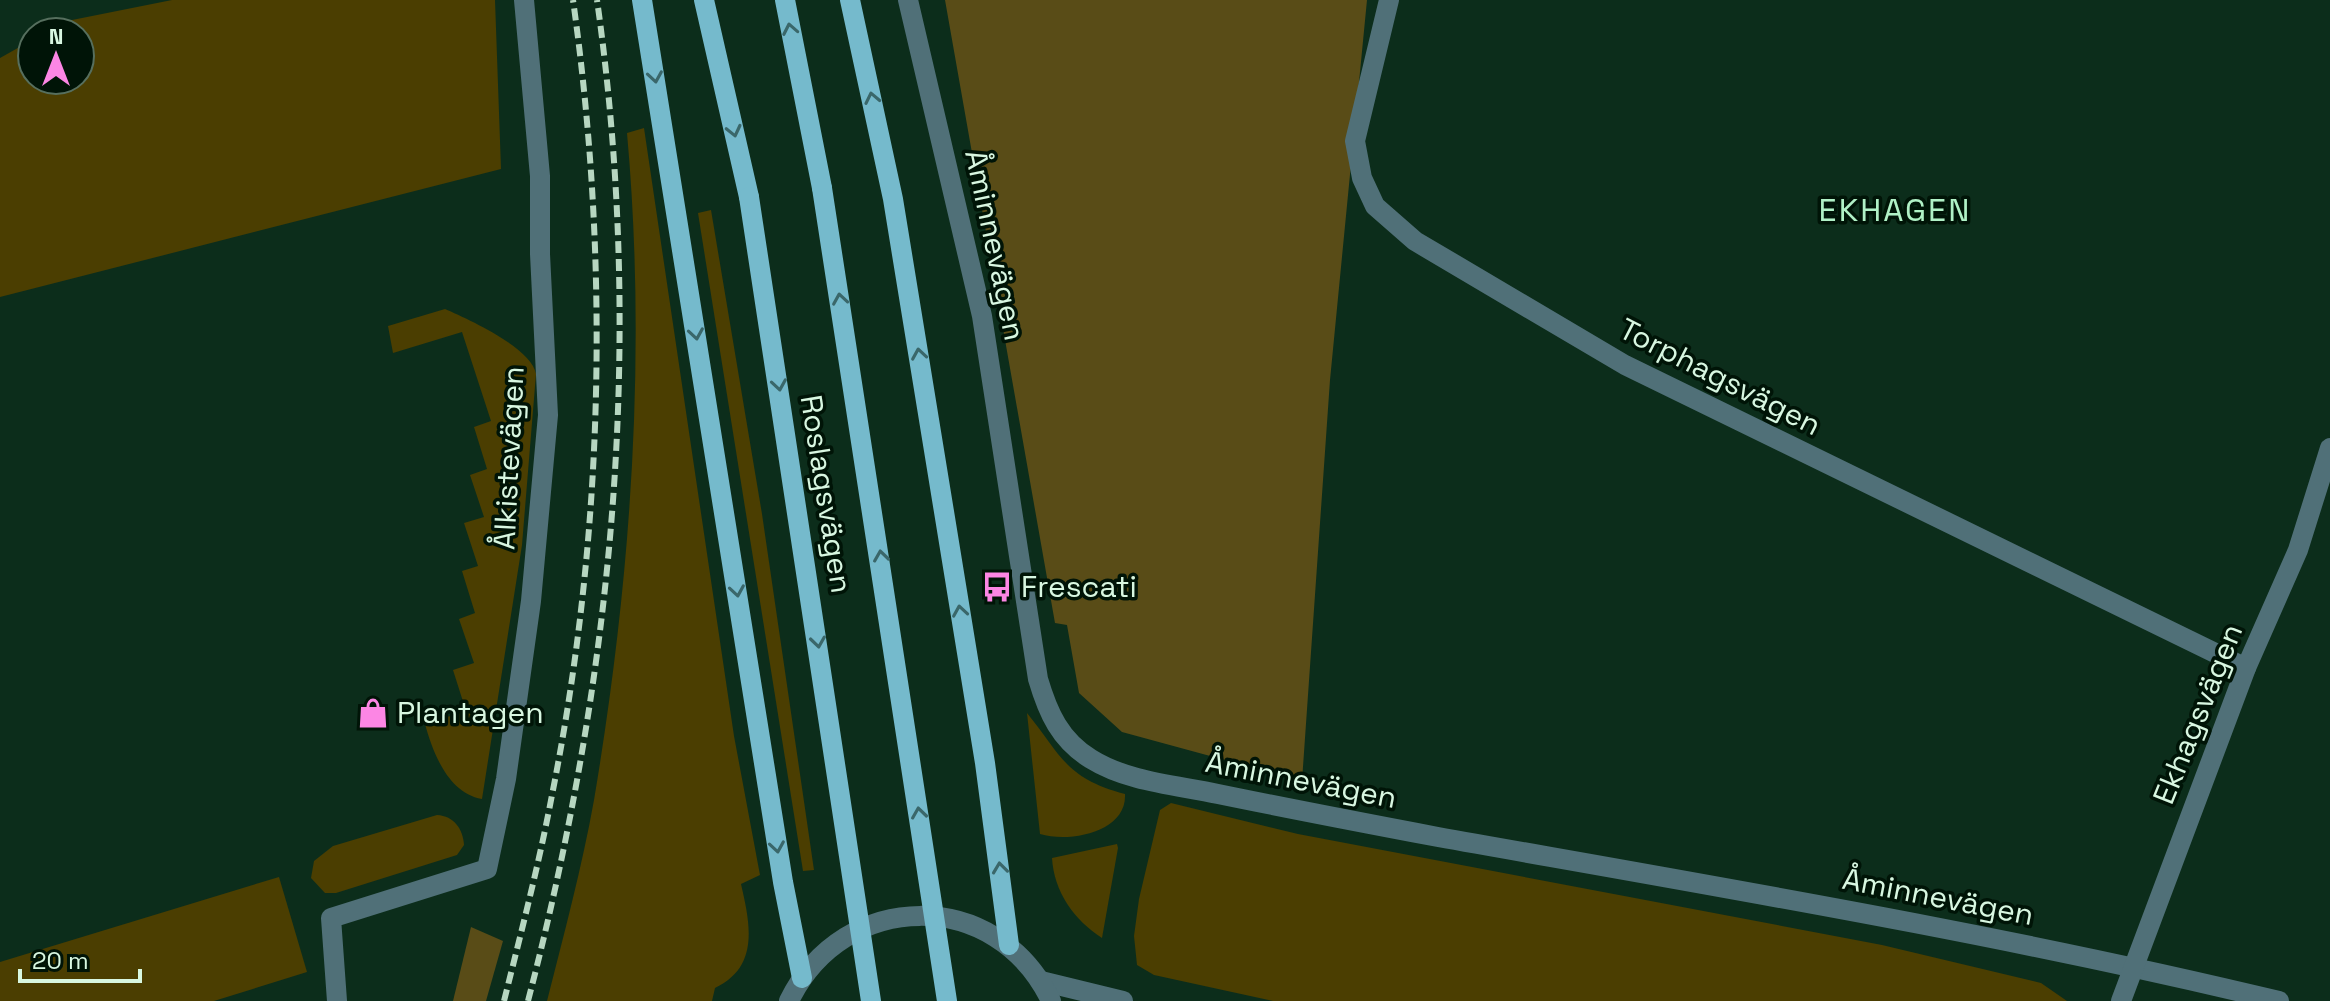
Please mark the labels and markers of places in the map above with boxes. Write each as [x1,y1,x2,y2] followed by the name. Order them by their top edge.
[1021,567,1137,606] place label: Frescati
[980,570,1014,604] bus stop icon: Frescati
[397,693,544,732] place label: Plantagen
[356,696,390,730] shop icon: Plantagen

